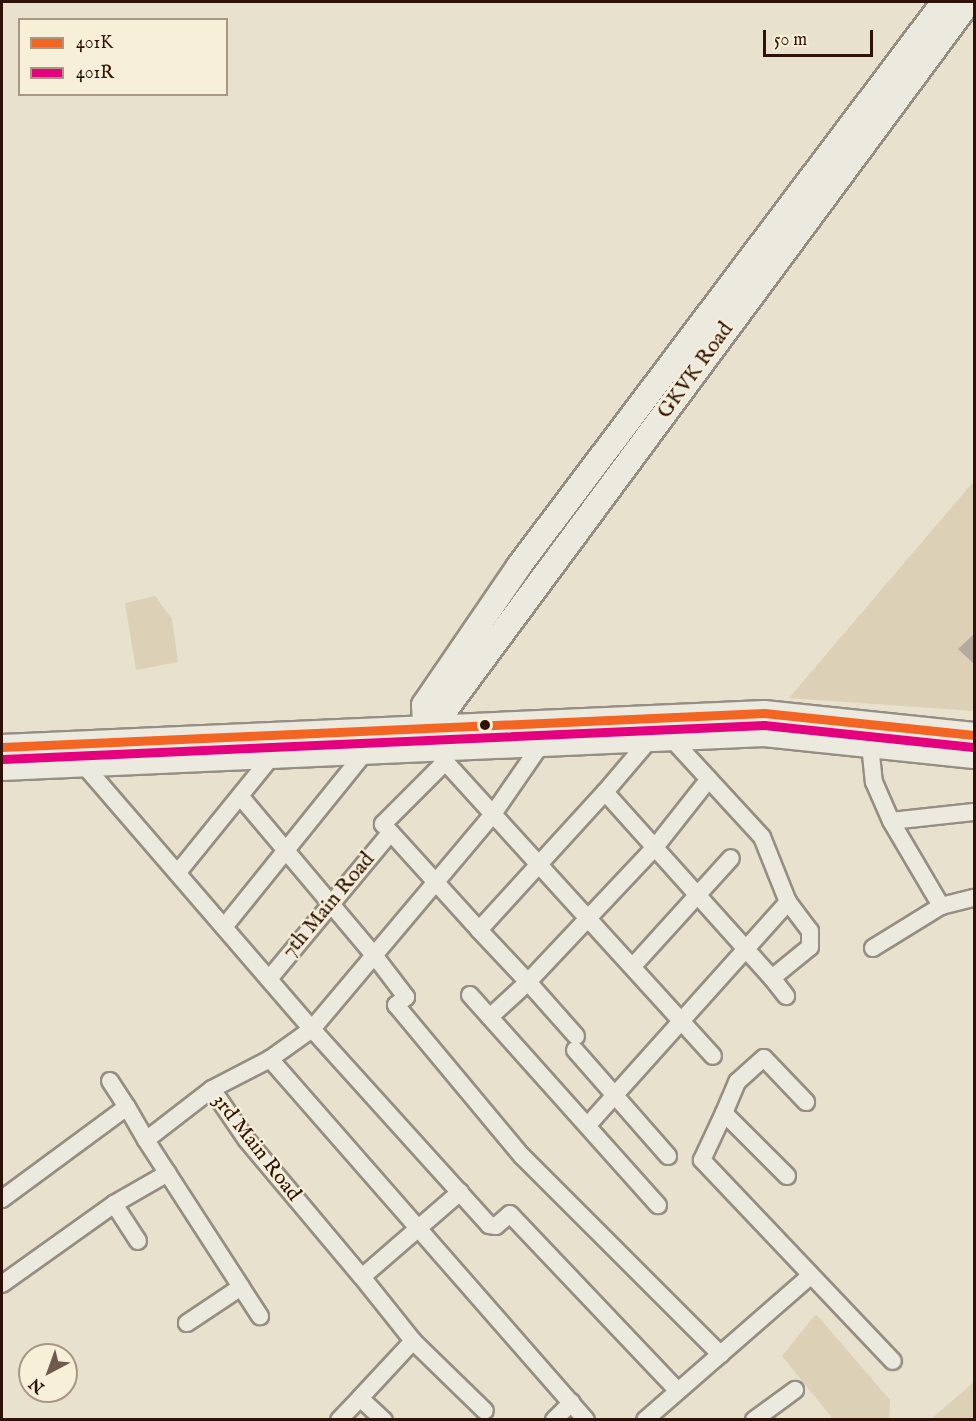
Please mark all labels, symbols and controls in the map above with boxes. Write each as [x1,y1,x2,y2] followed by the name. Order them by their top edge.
[18,18,228,96] legend
[766,18,876,56] scale bar
[774,29,807,52] text: 50 m
[76,32,113,55] text: 401K
[76,62,114,85] text: 401R
[653,318,739,424] street label: GKVK Road
[479,719,491,731] unlabelled marker
[277,848,381,964] street label: 7th Main Road
[206,1089,306,1207] street label: 3rd Main Road
[18,1343,78,1403] north arrow
[26,1373,49,1397] text: N

